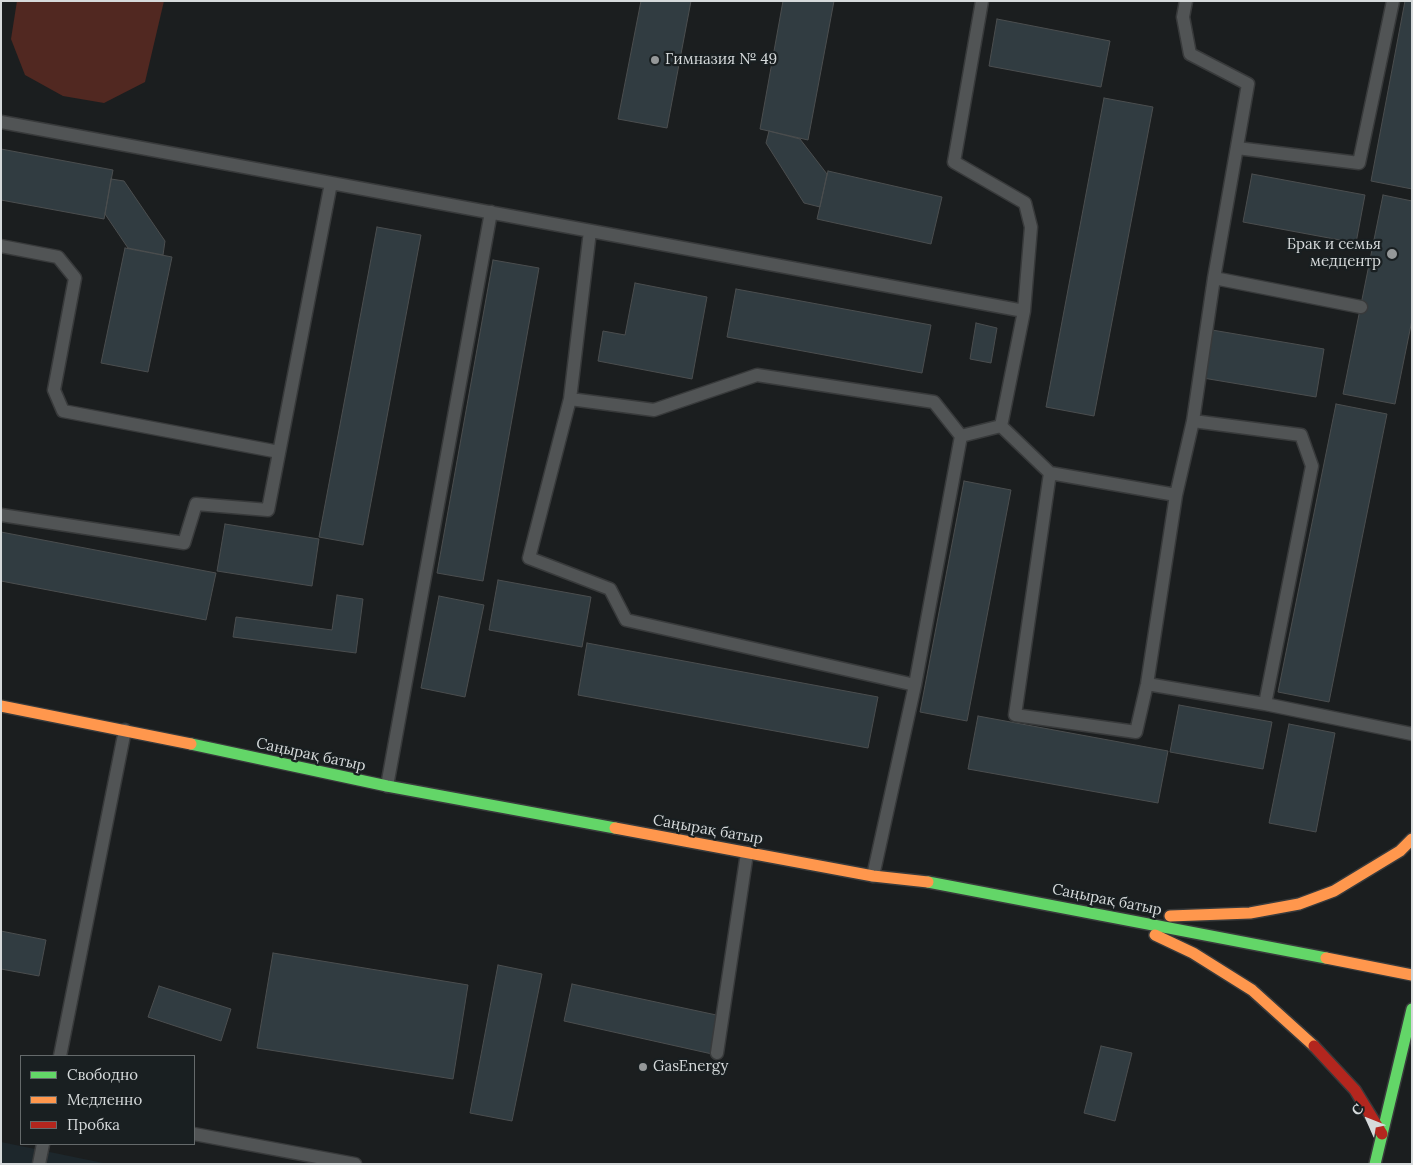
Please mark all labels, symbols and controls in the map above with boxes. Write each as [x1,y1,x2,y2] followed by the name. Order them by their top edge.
[665,51,777,69] place label: Гимназия № 49
[649,54,661,66] marker: Гимназия № 49
[1287,236,1381,271] place label: Брак и семья медцентр
[1385,247,1399,261] marker: Брак и семья медцентр
[255,735,367,775] street label: Саңырақ батыр
[652,811,764,849] street label: Саңырақ батыр
[1051,881,1163,919] street label: Саңырақ батыр
[20,1055,195,1145] legend
[653,1058,728,1076] place label: GasEnergy
[637,1061,649,1073] marker: GasEnergy
[67,1065,138,1084] text: Свободно
[67,1090,142,1109] text: Медленно
[1343,1095,1393,1145] north arrow
[1347,1100,1367,1119] text: С
[67,1115,120,1134] text: Пробка

